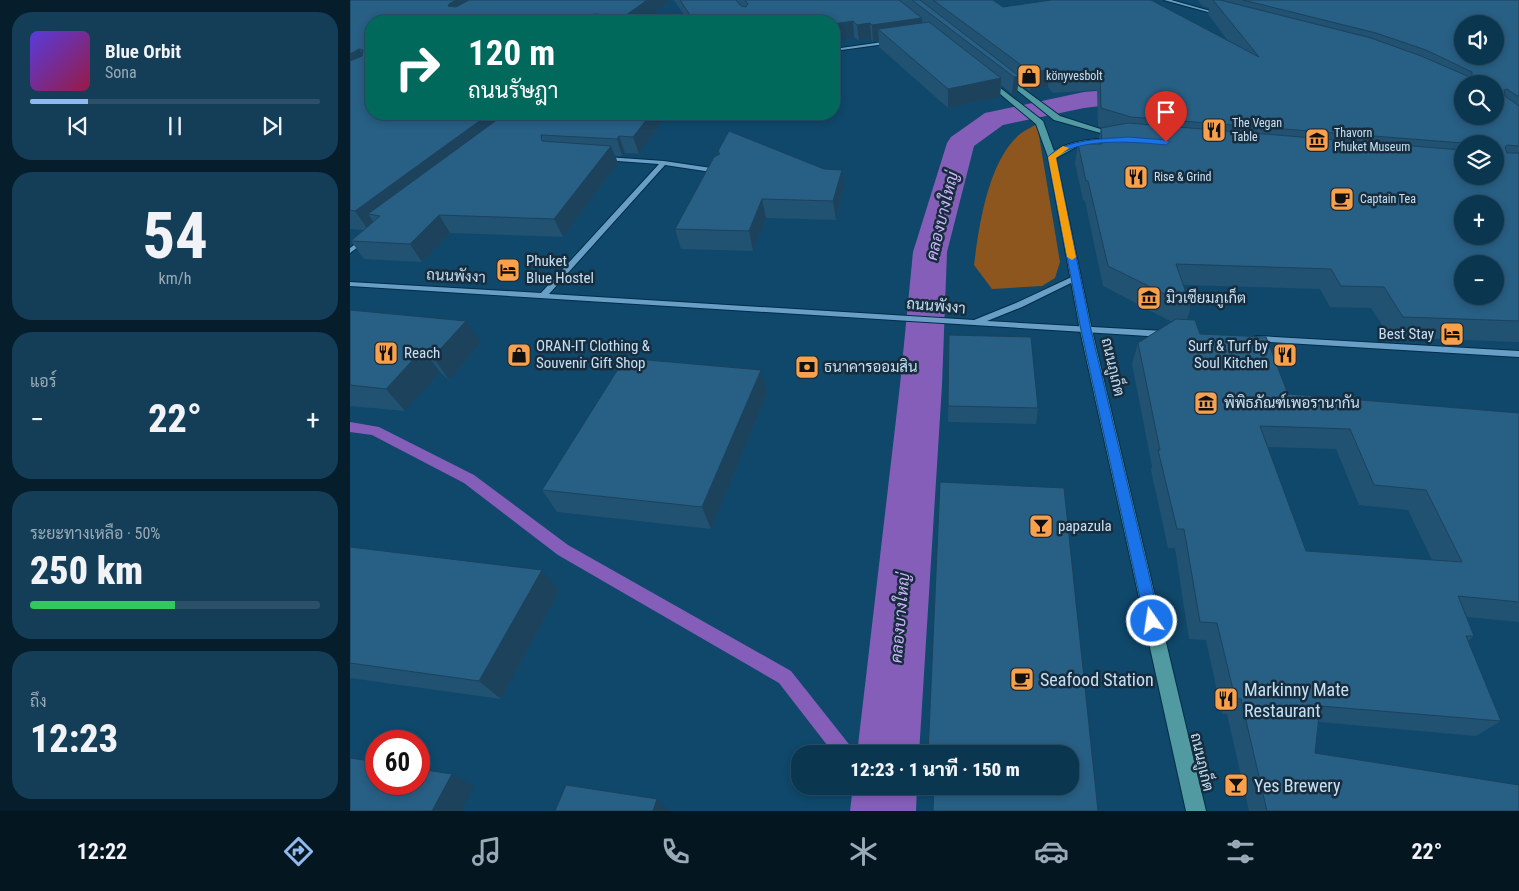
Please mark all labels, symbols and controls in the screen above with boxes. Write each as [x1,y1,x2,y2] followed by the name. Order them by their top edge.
[1454,15,1504,305] map controls
[1454,15,1504,65] button: sound
[468,33,555,74] text: 120 m
[385,35,450,100] icon: right
[105,40,181,63] text: Blue Orbit
[105,63,137,82] text: Sona
[1016,63,1042,89] shop icon: könyvesbolt
[1046,69,1103,83] place label: könyvesbolt
[1454,75,1504,125] button: search
[468,78,559,103] text: ถนนรัษฎา
[1145,91,1187,142] pin
[1152,98,1180,126] icon: arrive
[64,112,92,140] icon: previous
[161,112,189,140] icon: pause
[258,112,286,140] icon: next
[1232,116,1282,144] place label: The Vegan Table
[1201,117,1227,143] restaurant icon: The Vegan Table
[1334,126,1410,154] place label: Thavorn Phuket Museum
[1304,127,1330,153] museum icon: Thavorn Phuket Museum
[1454,135,1504,185] button: layers
[1123,164,1149,190] restaurant icon: Rise & Grind
[920,168,962,262] water label: คลองบางใหญ่
[1154,170,1212,184] place label: Rise & Grind
[1329,186,1355,212] cafe icon: Captain Tea
[1360,192,1416,206] place label: Captain Tea
[1454,195,1504,245] button: +
[142,198,208,274] text: 54
[526,252,594,287] place label: Phuket Blue Hostel
[1454,255,1504,305] button: −
[495,257,521,283] hotel icon: Phuket Blue Hostel
[426,265,486,287] street label: ถนนพังงา
[159,269,191,288] text: km/h
[1136,285,1162,311] museum icon: มิวเซียมภูเก็ต
[1166,287,1246,308] place label: มิวเซียมภูเก็ต
[906,294,966,318] street label: ถนนพังงา
[1439,321,1465,347] hotel icon: Best Stay
[1379,325,1434,343] place label: Best Stay
[1097,336,1130,398] street label: ถนนภูเก็ต
[536,337,651,372] place label: ORAN-IT Clothing & Souvenir Gift Shop
[1188,337,1268,372] place label: Surf & Turf by Soul Kitchen
[373,340,399,366] restaurant icon: Reach
[506,342,532,368] shop icon: ORAN-IT Clothing & Souvenir Gift Shop
[1272,342,1298,368] restaurant icon: Surf & Turf by Soul Kitchen
[404,344,440,362] place label: Reach
[794,354,820,380] bank icon: ธนาคารออมสิน
[824,358,918,376] place label: ธนาคารออมสิน
[30,372,56,391] text: แอร์
[1193,390,1219,416] museum icon: พิพิธภัณฑ์เพอรานากัน
[1224,393,1360,412] place label: พิพิธภัณฑ์เพอรานากัน
[148,397,202,441] text: 22°
[30,403,44,436] text: −
[306,403,320,436] text: +
[1028,513,1054,539] bar icon: papazula
[1058,517,1112,535] place label: papazula
[30,524,161,543] text: ระยะทางเหลือ · 50%
[30,549,143,593] text: 250 km
[885,571,914,664] water label: คลองบางใหญ่
[1125,594,1177,646] position arrow
[1009,666,1035,692] cafe icon: Seafood Station
[1040,669,1154,690] place label: Seafood Station
[1244,679,1349,721] place label: Markinny Mate Restaurant
[1213,686,1239,712] restaurant icon: Markinny Mate Restaurant
[30,692,47,711] text: ถึง
[30,717,118,761] text: 12:23
[365,730,430,795] speed limit sign: 60
[1186,731,1219,793] street label: ถนนภูเก็ต
[850,758,1020,781] text: 12:23 · 1 นาที · 150 m
[1223,772,1249,798] bar icon: Yes Brewery
[1254,775,1341,796] place label: Yes Brewery
[281,834,316,869] icon: directions
[469,834,504,869] icon: music
[658,834,693,869] icon: phone
[846,834,881,869] icon: climate
[1034,834,1069,869] icon: car
[1223,834,1258,869] icon: filters
[77,839,127,864] text: 12:22
[1411,839,1442,864] text: 22°

